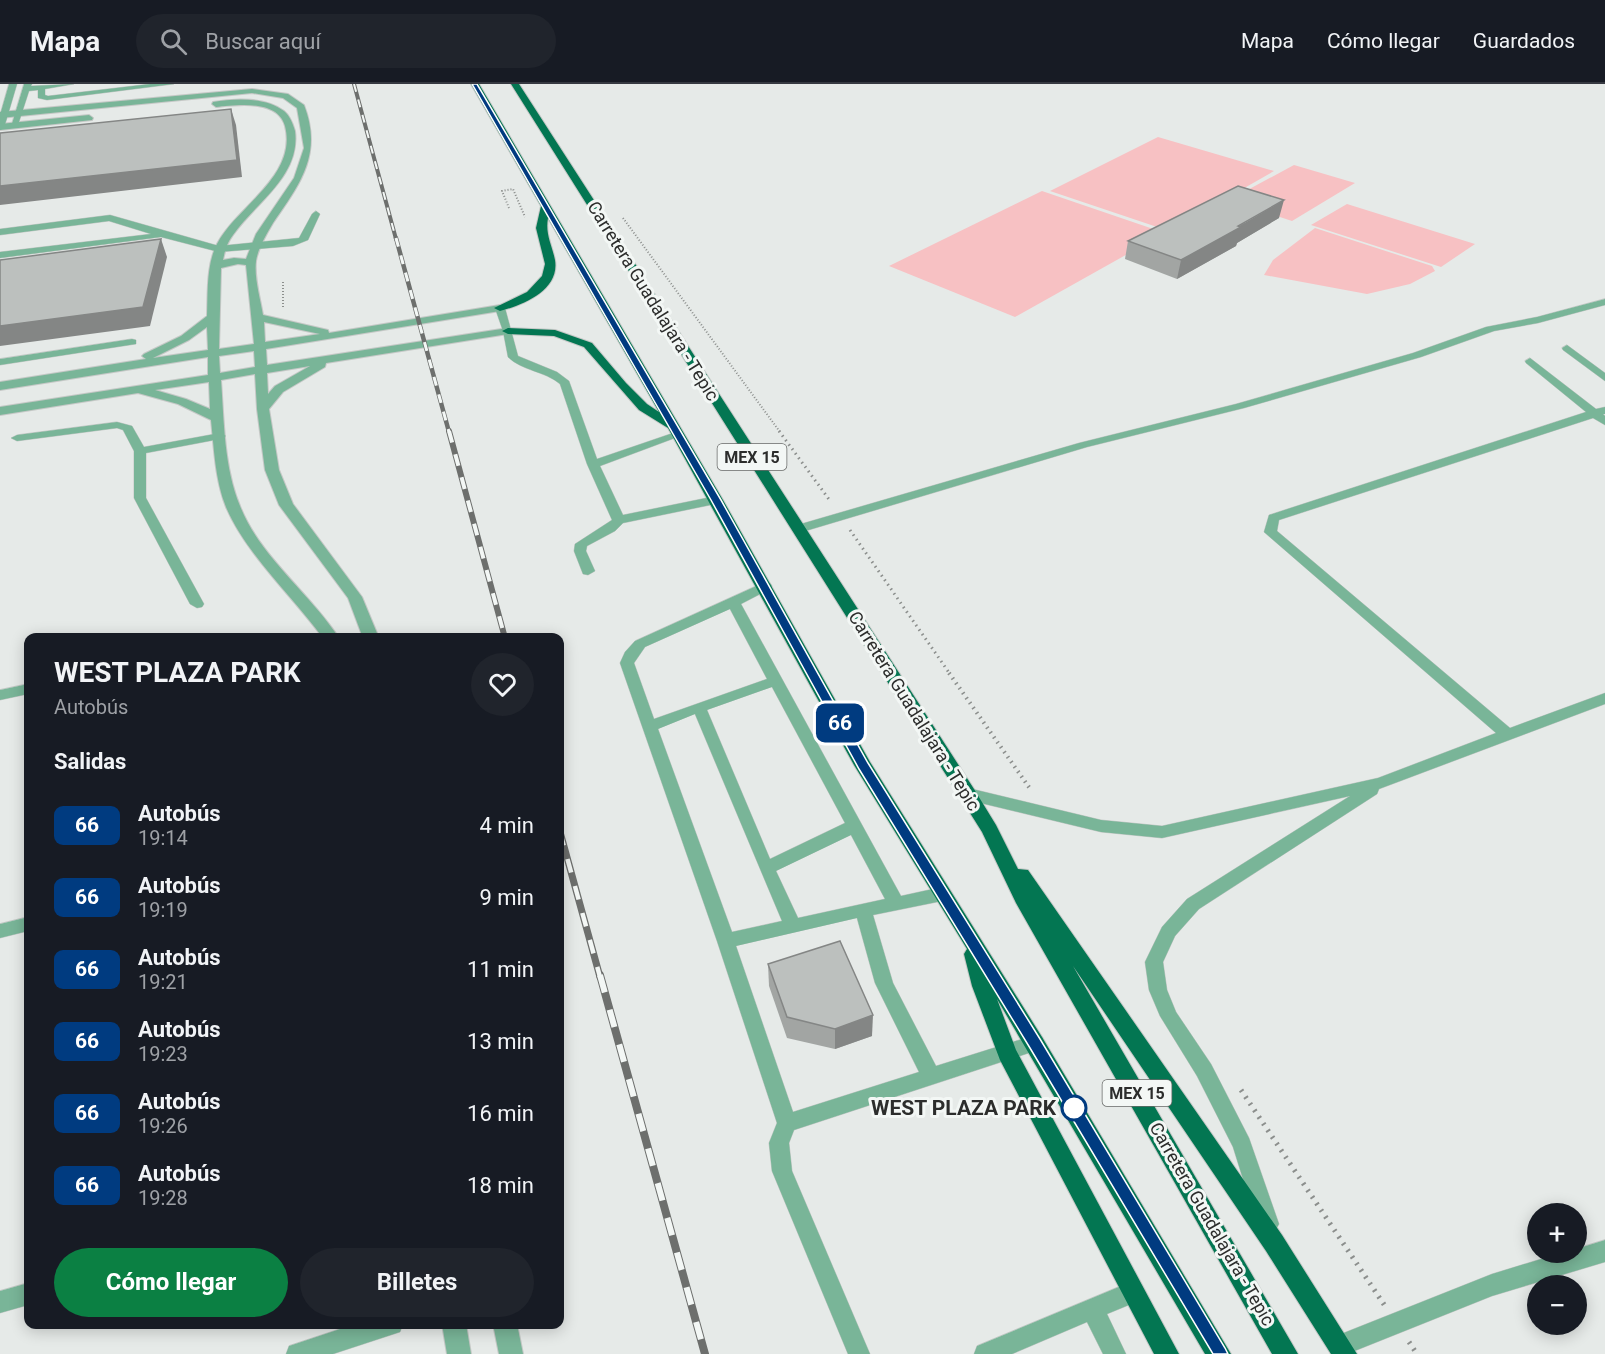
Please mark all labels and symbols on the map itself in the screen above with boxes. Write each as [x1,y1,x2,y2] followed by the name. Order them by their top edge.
[583,197,724,404] street label: Carretera Guadalajara - Tepic
[718,444,786,470] road number: MEX 15
[844,607,985,814] street label: Carretera Guadalajara - Tepic
[813,704,867,742] line badge: 66
[1102,1080,1172,1106] road number: MEX 15
[1061,1095,1087,1121] marker: WEST PLAZA PARK
[871,1096,1057,1120] place label: WEST PLAZA PARK
[1146,1118,1279,1329] street label: Carretera Guadalajara - Tepic

